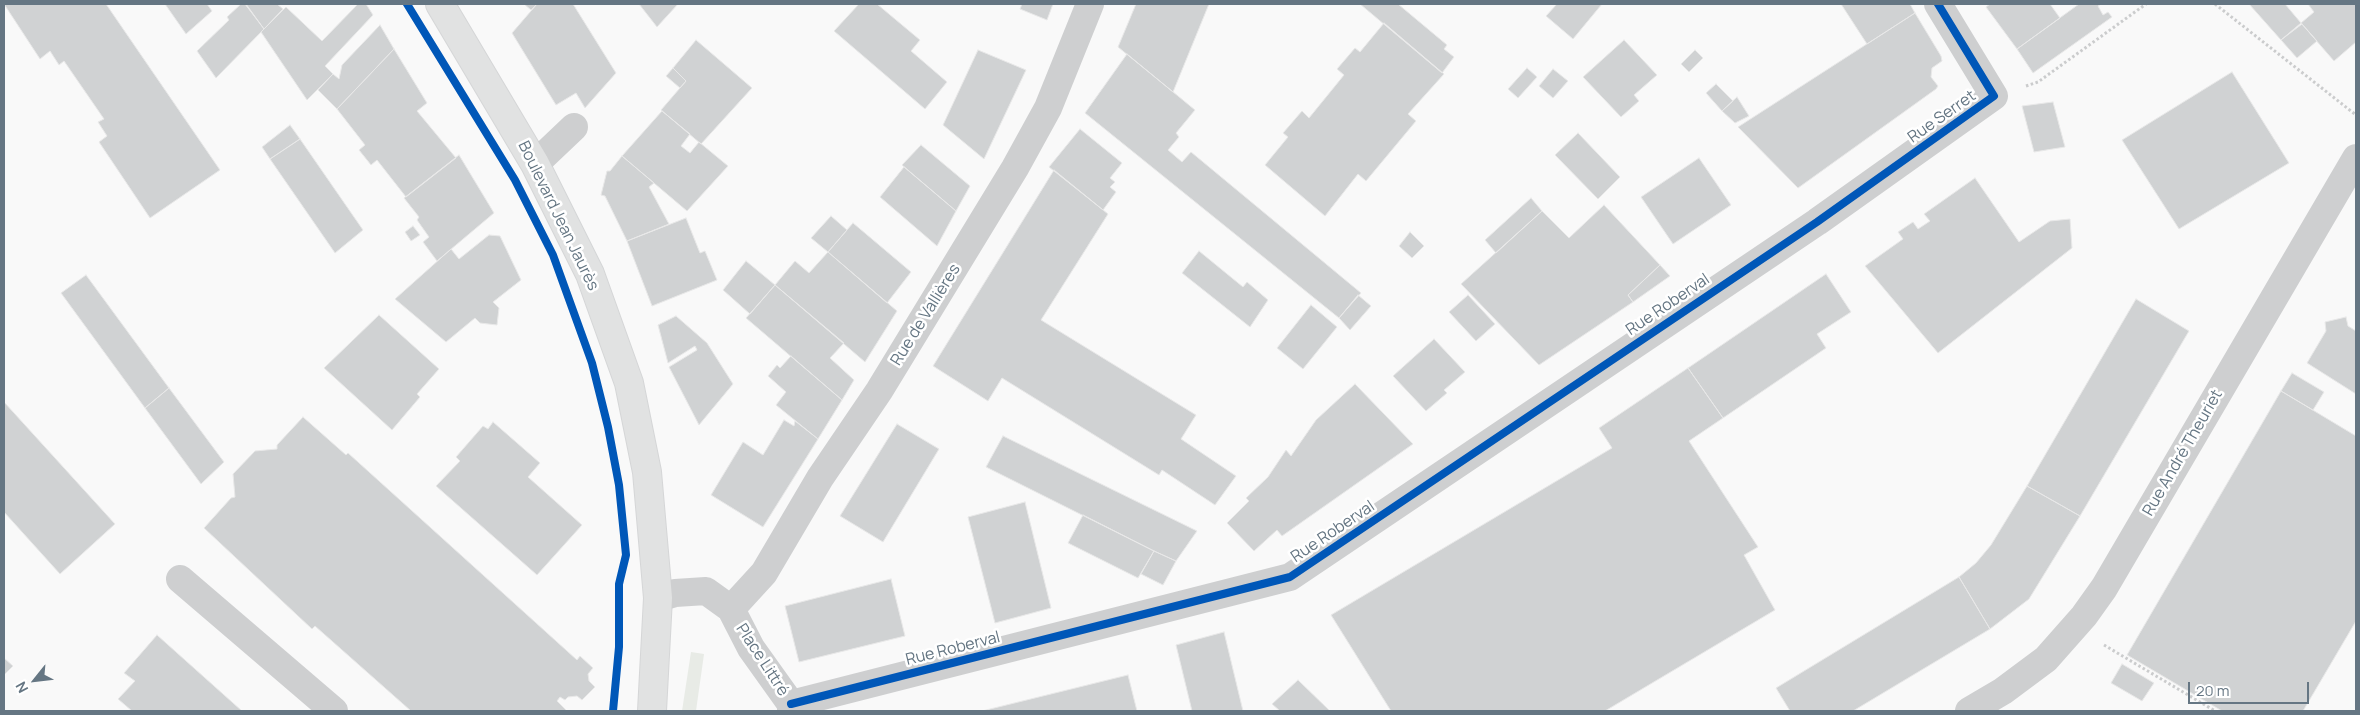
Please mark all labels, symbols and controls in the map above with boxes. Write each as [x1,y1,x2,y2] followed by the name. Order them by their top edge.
[1904,87,1980,147] street label: Rue Serret
[513,138,603,294] street label: Boulevard Jean Jaurès
[887,261,965,369] street label: Rue de Vallières
[1623,270,1713,340] street label: Rue Roberval
[2139,386,2227,520] street label: Rue André Theuriet
[1288,497,1378,567] street label: Rue Roberval
[732,620,792,700] street label: Place Littré
[904,628,1002,670] street label: Rue Roberval
[10,655,60,705] north arrow
[2190,672,2311,704] scale bar
[11,679,32,697] text: N
[2196,680,2229,701] text: 20 m

